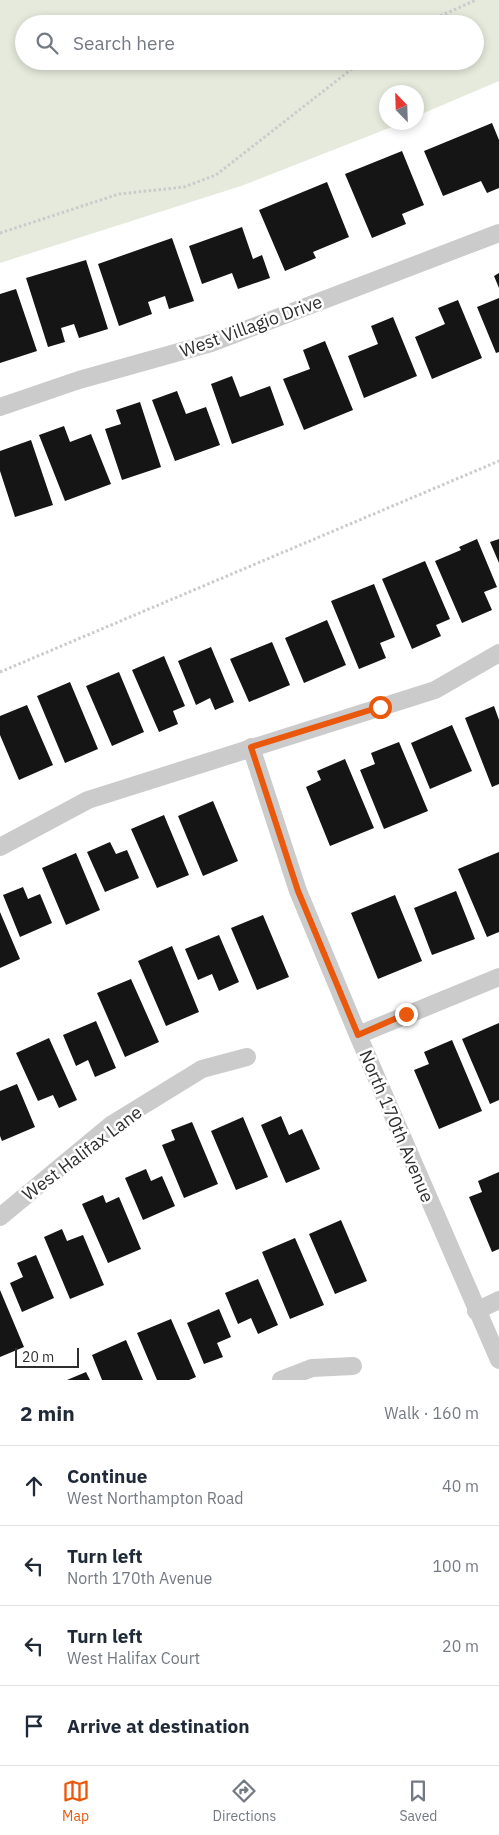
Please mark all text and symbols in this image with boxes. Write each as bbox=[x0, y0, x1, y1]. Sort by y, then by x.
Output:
search box bbox=[15, 15, 484, 70]
icon: search bbox=[33, 29, 61, 57]
text: Search here bbox=[73, 31, 175, 55]
north arrow bbox=[379, 85, 424, 130]
street label: West Villagio Drive bbox=[177, 290, 325, 362]
route start bbox=[369, 696, 392, 719]
route end bbox=[395, 1003, 418, 1026]
street label: North 170th Avenue bbox=[354, 1046, 440, 1206]
street label: West Halifax Lane bbox=[18, 1100, 147, 1206]
scale bar bbox=[15, 1345, 79, 1368]
text: 20 m bbox=[22, 1348, 54, 1366]
text: 2 min bbox=[20, 1399, 75, 1427]
text: Walk · 160 m bbox=[384, 1403, 479, 1423]
text: Continue bbox=[67, 1464, 147, 1488]
icon: ahead bbox=[20, 1472, 48, 1500]
text: 40 m bbox=[442, 1476, 479, 1496]
text: West Northampton Road bbox=[67, 1488, 244, 1508]
text: Turn left bbox=[67, 1544, 143, 1568]
icon: left bbox=[20, 1552, 48, 1580]
text: 100 m bbox=[432, 1556, 479, 1576]
text: North 170th Avenue bbox=[67, 1568, 212, 1588]
text: Turn left bbox=[67, 1624, 143, 1648]
icon: left bbox=[20, 1632, 48, 1660]
text: 20 m bbox=[442, 1636, 479, 1656]
text: West Halifax Court bbox=[67, 1648, 200, 1668]
icon: arrive bbox=[20, 1712, 48, 1740]
text: Arrive at destination bbox=[67, 1714, 250, 1738]
tab: Map bbox=[62, 1777, 90, 1825]
tab: Directions bbox=[213, 1777, 276, 1825]
tab: Saved bbox=[399, 1777, 437, 1825]

